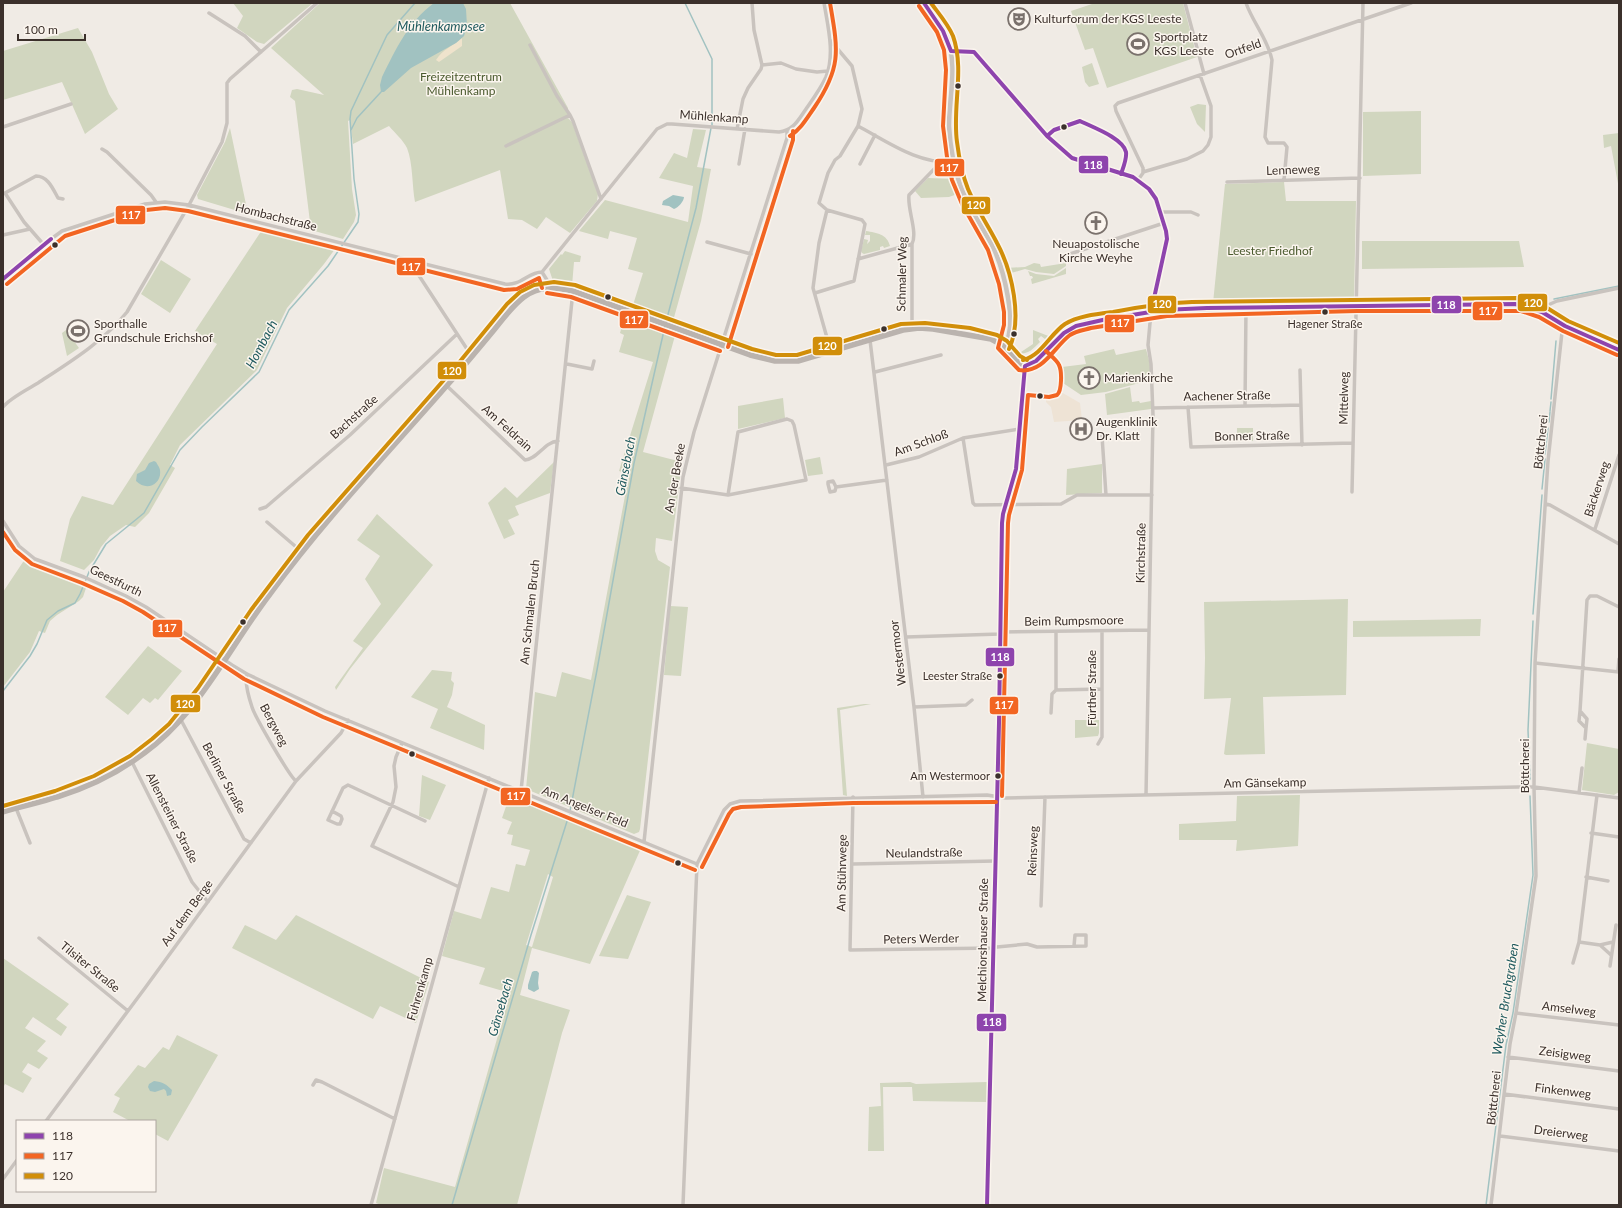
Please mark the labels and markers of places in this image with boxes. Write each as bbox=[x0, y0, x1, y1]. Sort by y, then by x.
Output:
theatre icon: Kulturforum der KGS Leeste bbox=[1006, 6, 1032, 32]
place label: Kulturforum der KGS Leeste bbox=[1034, 11, 1182, 26]
place label: Sportplatz KGS Leeste bbox=[1154, 29, 1214, 58]
sports icon: Sportplatz KGS Leeste bbox=[1125, 31, 1151, 57]
unlabelled marker bbox=[953, 81, 963, 91]
unlabelled marker bbox=[1059, 122, 1069, 132]
church icon: Neuapostolische Kirche Weyhe bbox=[1083, 210, 1109, 236]
place label: Neuapostolische Kirche Weyhe bbox=[1052, 236, 1140, 265]
unlabelled marker bbox=[50, 240, 60, 250]
unlabelled marker bbox=[603, 292, 613, 302]
marker: Hagener Straße bbox=[1320, 307, 1330, 317]
place label: Sporthalle Grundschule Erichshof bbox=[94, 316, 214, 345]
place label: Hagener Straße bbox=[1288, 317, 1363, 330]
sports icon: Sporthalle Grundschule Erichshof bbox=[65, 318, 91, 344]
unlabelled marker bbox=[879, 324, 889, 334]
unlabelled marker bbox=[1009, 329, 1019, 339]
church icon: Marienkirche bbox=[1076, 365, 1102, 391]
place label: Marienkirche bbox=[1104, 370, 1173, 385]
unlabelled marker bbox=[1035, 391, 1045, 401]
place label: Augenklinik Dr. Klatt bbox=[1096, 414, 1158, 443]
hospital icon: Augenklinik Dr. Klatt bbox=[1068, 416, 1094, 442]
unlabelled marker bbox=[238, 617, 248, 627]
place label: Leester Straße bbox=[923, 669, 992, 682]
marker: Leester Straße bbox=[995, 671, 1005, 681]
unlabelled marker bbox=[407, 749, 417, 759]
place label: Am Westermoor bbox=[910, 769, 990, 782]
marker: Am Westermoor bbox=[993, 771, 1003, 781]
unlabelled marker bbox=[673, 858, 683, 868]

